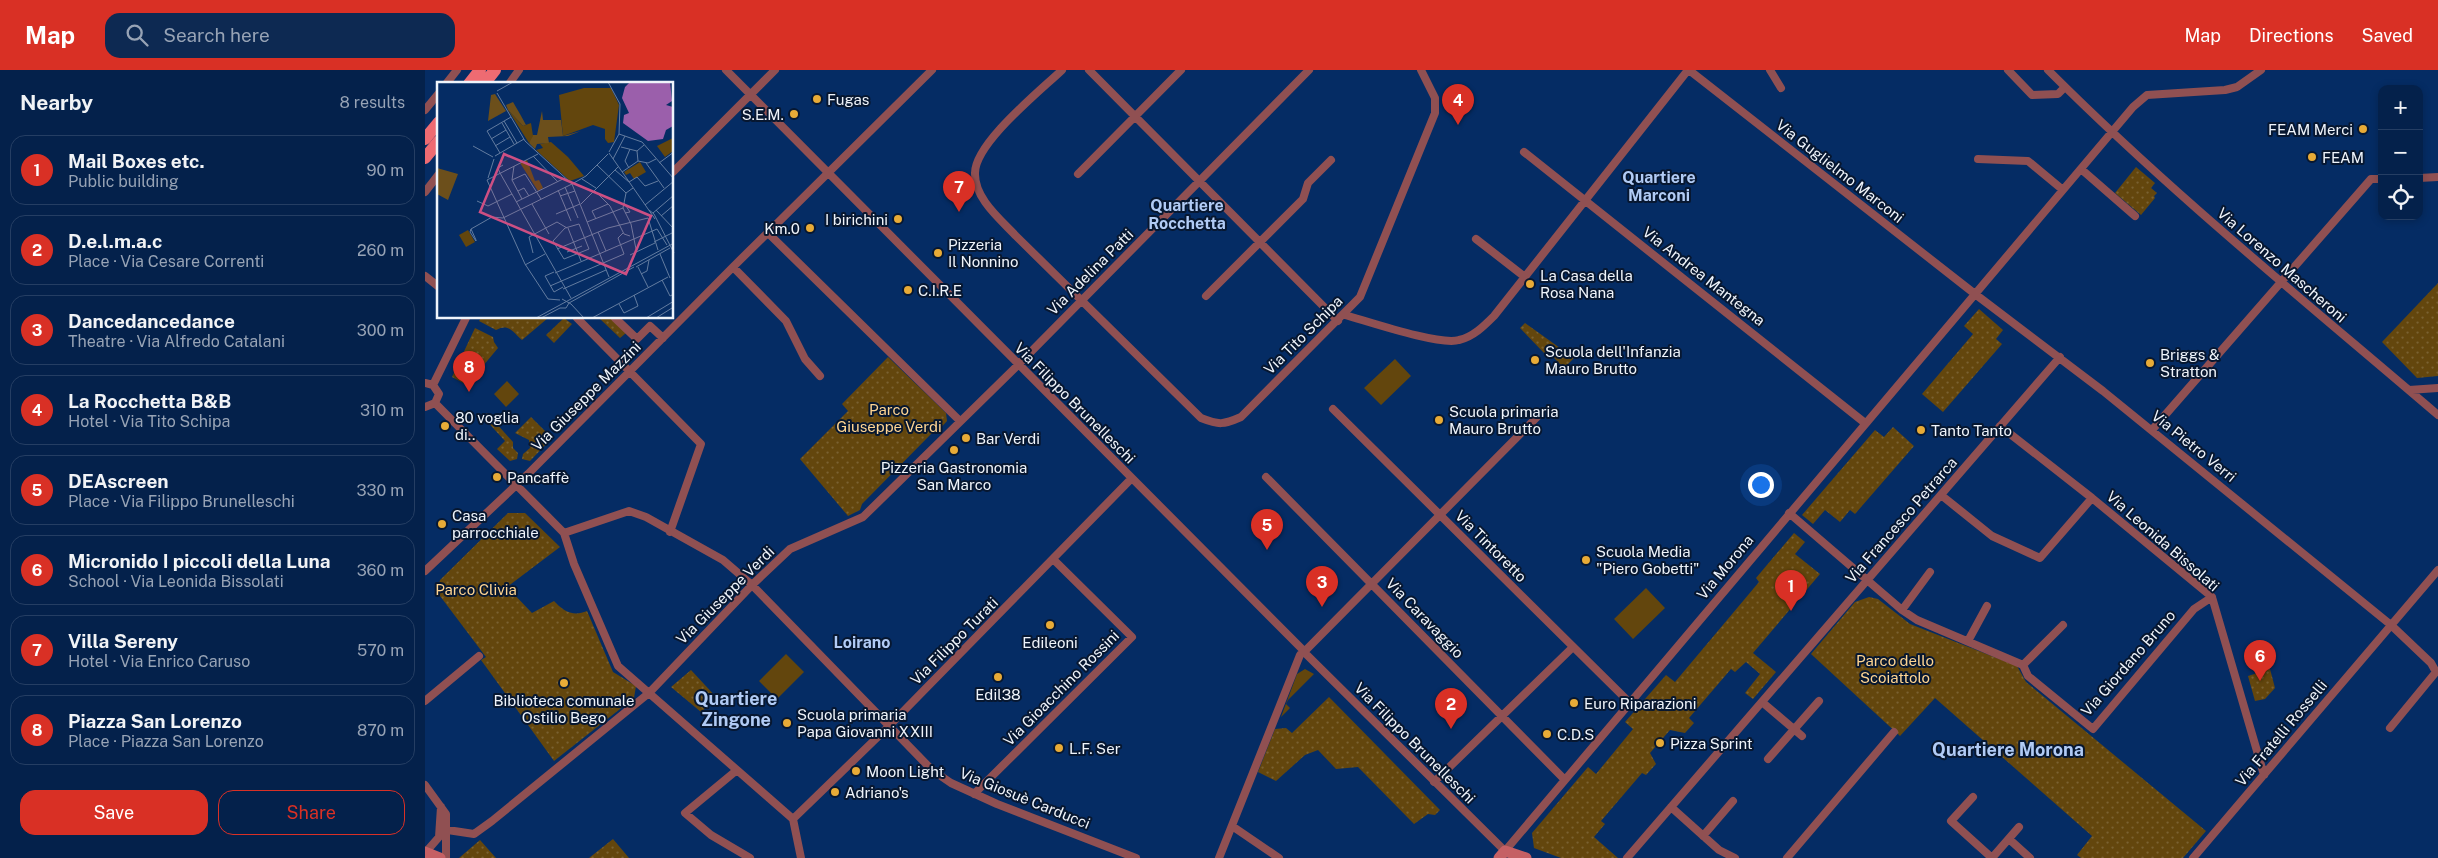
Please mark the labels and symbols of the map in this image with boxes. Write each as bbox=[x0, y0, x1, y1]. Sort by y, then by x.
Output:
inset map bbox=[437, 82, 674, 319]
pin: 4 bbox=[1442, 84, 1474, 125]
place label: Fugas bbox=[827, 91, 869, 108]
marker: Fugas bbox=[811, 93, 823, 105]
place label: S.E.M. bbox=[742, 106, 784, 123]
marker: S.E.M. bbox=[788, 108, 800, 120]
street label: Via Guglielmo Marconi bbox=[1773, 116, 1907, 226]
place label: FEAM Merci bbox=[2268, 121, 2353, 138]
marker: FEAM Merci bbox=[2357, 123, 2369, 135]
place label: FEAM bbox=[2322, 149, 2364, 166]
marker: FEAM bbox=[2306, 151, 2318, 163]
district label: Quartiere Marconi bbox=[1622, 168, 1696, 205]
pin: 7 bbox=[943, 171, 975, 212]
district label: Quartiere Rocchetta bbox=[1148, 196, 1226, 233]
street label: Via Lorenzo Mascheroni bbox=[2214, 204, 2350, 326]
place label: I birichini bbox=[825, 211, 888, 228]
marker: I birichini bbox=[892, 213, 904, 225]
place label: Km.0 bbox=[764, 220, 800, 237]
marker: Km.0 bbox=[804, 222, 816, 234]
street label: Via Andrea Mantegna bbox=[1640, 223, 1768, 329]
street label: Via Adelina Patti bbox=[1044, 226, 1136, 318]
place label: Pizzeria Il Nonnino bbox=[948, 236, 1018, 270]
marker: Pizzeria Il Nonnino bbox=[932, 247, 944, 259]
place label: La Casa della Rosa Nana bbox=[1540, 267, 1633, 301]
marker: La Casa della Rosa Nana bbox=[1524, 278, 1536, 290]
place label: C.I.R.E bbox=[918, 282, 962, 299]
marker: C.I.R.E bbox=[902, 284, 914, 296]
street label: Via Tito Schipa bbox=[1260, 292, 1346, 378]
street label: Via Giuseppe Mazzini bbox=[528, 338, 644, 454]
street label: Via Filippo Brunelleschi bbox=[1011, 339, 1139, 467]
place label: Scuola dell'Infanzia Mauro Brutto bbox=[1545, 343, 1681, 377]
place label: Briggs & Stratton bbox=[2160, 346, 2220, 380]
pin: 8 bbox=[453, 351, 485, 392]
marker: Scuola dell'Infanzia Mauro Brutto bbox=[1529, 354, 1541, 366]
marker: Briggs & Stratton bbox=[2144, 357, 2156, 369]
park label: Parco Giuseppe Verdi bbox=[836, 401, 942, 435]
place label: Scuola primaria Mauro Brutto bbox=[1449, 403, 1559, 437]
street label: Via Pietro Verri bbox=[2148, 407, 2240, 485]
place label: 80 voglia di.. bbox=[455, 409, 519, 443]
marker: Scuola primaria Mauro Brutto bbox=[1433, 414, 1445, 426]
marker: 80 voglia di.. bbox=[439, 420, 451, 432]
place label: Tanto Tanto bbox=[1931, 422, 2012, 439]
marker: Tanto Tanto bbox=[1915, 424, 1927, 436]
place label: Bar Verdi bbox=[976, 430, 1040, 447]
marker: Bar Verdi bbox=[960, 432, 972, 444]
marker: Pizzeria Gastronomia San Marco bbox=[948, 444, 960, 456]
street label: Via Francesco Petrarca bbox=[1842, 454, 1960, 586]
place label: Pizzeria Gastronomia San Marco bbox=[881, 459, 1027, 493]
place label: Pancaffè bbox=[507, 469, 569, 486]
marker: Pancaffè bbox=[491, 471, 503, 483]
your location bbox=[1748, 472, 1774, 498]
street label: Via Leonida Bissolati bbox=[2103, 487, 2223, 595]
place label: Casa parrocchiale bbox=[452, 507, 539, 541]
street label: Via Tintoretto bbox=[1452, 507, 1530, 585]
pin: 5 bbox=[1251, 509, 1283, 550]
marker: Casa parrocchiale bbox=[436, 518, 448, 530]
street label: Via Morona bbox=[1693, 531, 1757, 603]
street label: Via Giuseppe Verdi bbox=[673, 543, 777, 647]
place label: Scuola Media "Piero Gobetti" bbox=[1596, 543, 1699, 577]
marker: Scuola Media "Piero Gobetti" bbox=[1580, 554, 1592, 566]
pin: 3 bbox=[1306, 566, 1338, 607]
pin: 1 bbox=[1775, 570, 1807, 611]
street label: Via Caravaggio bbox=[1383, 575, 1467, 661]
park label: Parco Clivia bbox=[435, 581, 517, 598]
street label: Via Filippo Turati bbox=[907, 594, 1001, 688]
street label: Via Giordano Bruno bbox=[2077, 607, 2179, 719]
marker: Edileoni bbox=[1044, 619, 1056, 631]
street label: Via Gioacchino Rossini bbox=[1000, 627, 1122, 749]
district label: Loirano bbox=[834, 633, 890, 652]
place label: Edileoni bbox=[1022, 634, 1078, 651]
pin: 6 bbox=[2244, 640, 2276, 681]
park label: Parco dello Scoiattolo bbox=[1856, 652, 1934, 686]
marker: Edil38 bbox=[992, 671, 1004, 683]
marker: Biblioteca comunale Ostilio Bego bbox=[558, 677, 570, 689]
street label: Via Fratelli Rosselli bbox=[2232, 677, 2330, 789]
street label: Via Filippo Brunelleschi bbox=[1351, 679, 1479, 807]
place label: Edil38 bbox=[975, 686, 1021, 703]
district label: Quartiere Zingone bbox=[695, 688, 777, 730]
pin: 2 bbox=[1435, 688, 1467, 729]
place label: Biblioteca comunale Ostilio Bego bbox=[493, 692, 635, 726]
place label: Euro Riparazioni bbox=[1584, 695, 1696, 712]
marker: Euro Riparazioni bbox=[1568, 697, 1580, 709]
place label: Scuola primaria Papa Giovanni XXIII bbox=[797, 706, 933, 740]
marker: Scuola primaria Papa Giovanni XXIII bbox=[781, 717, 793, 729]
place label: C.D.S bbox=[1557, 726, 1594, 743]
marker: C.D.S bbox=[1541, 728, 1553, 740]
place label: Pizza Sprint bbox=[1670, 735, 1753, 752]
marker: Pizza Sprint bbox=[1654, 737, 1666, 749]
district label: Quartiere Morona bbox=[1932, 739, 2084, 760]
place label: L.F. Ser bbox=[1069, 740, 1121, 757]
marker: L.F. Ser bbox=[1053, 742, 1065, 754]
place label: Moon Light bbox=[866, 763, 944, 780]
street label: Via Giosuè Carducci bbox=[957, 764, 1093, 832]
marker: Moon Light bbox=[850, 765, 862, 777]
place label: Adriano's bbox=[845, 784, 909, 801]
marker: Adriano's bbox=[829, 786, 841, 798]

